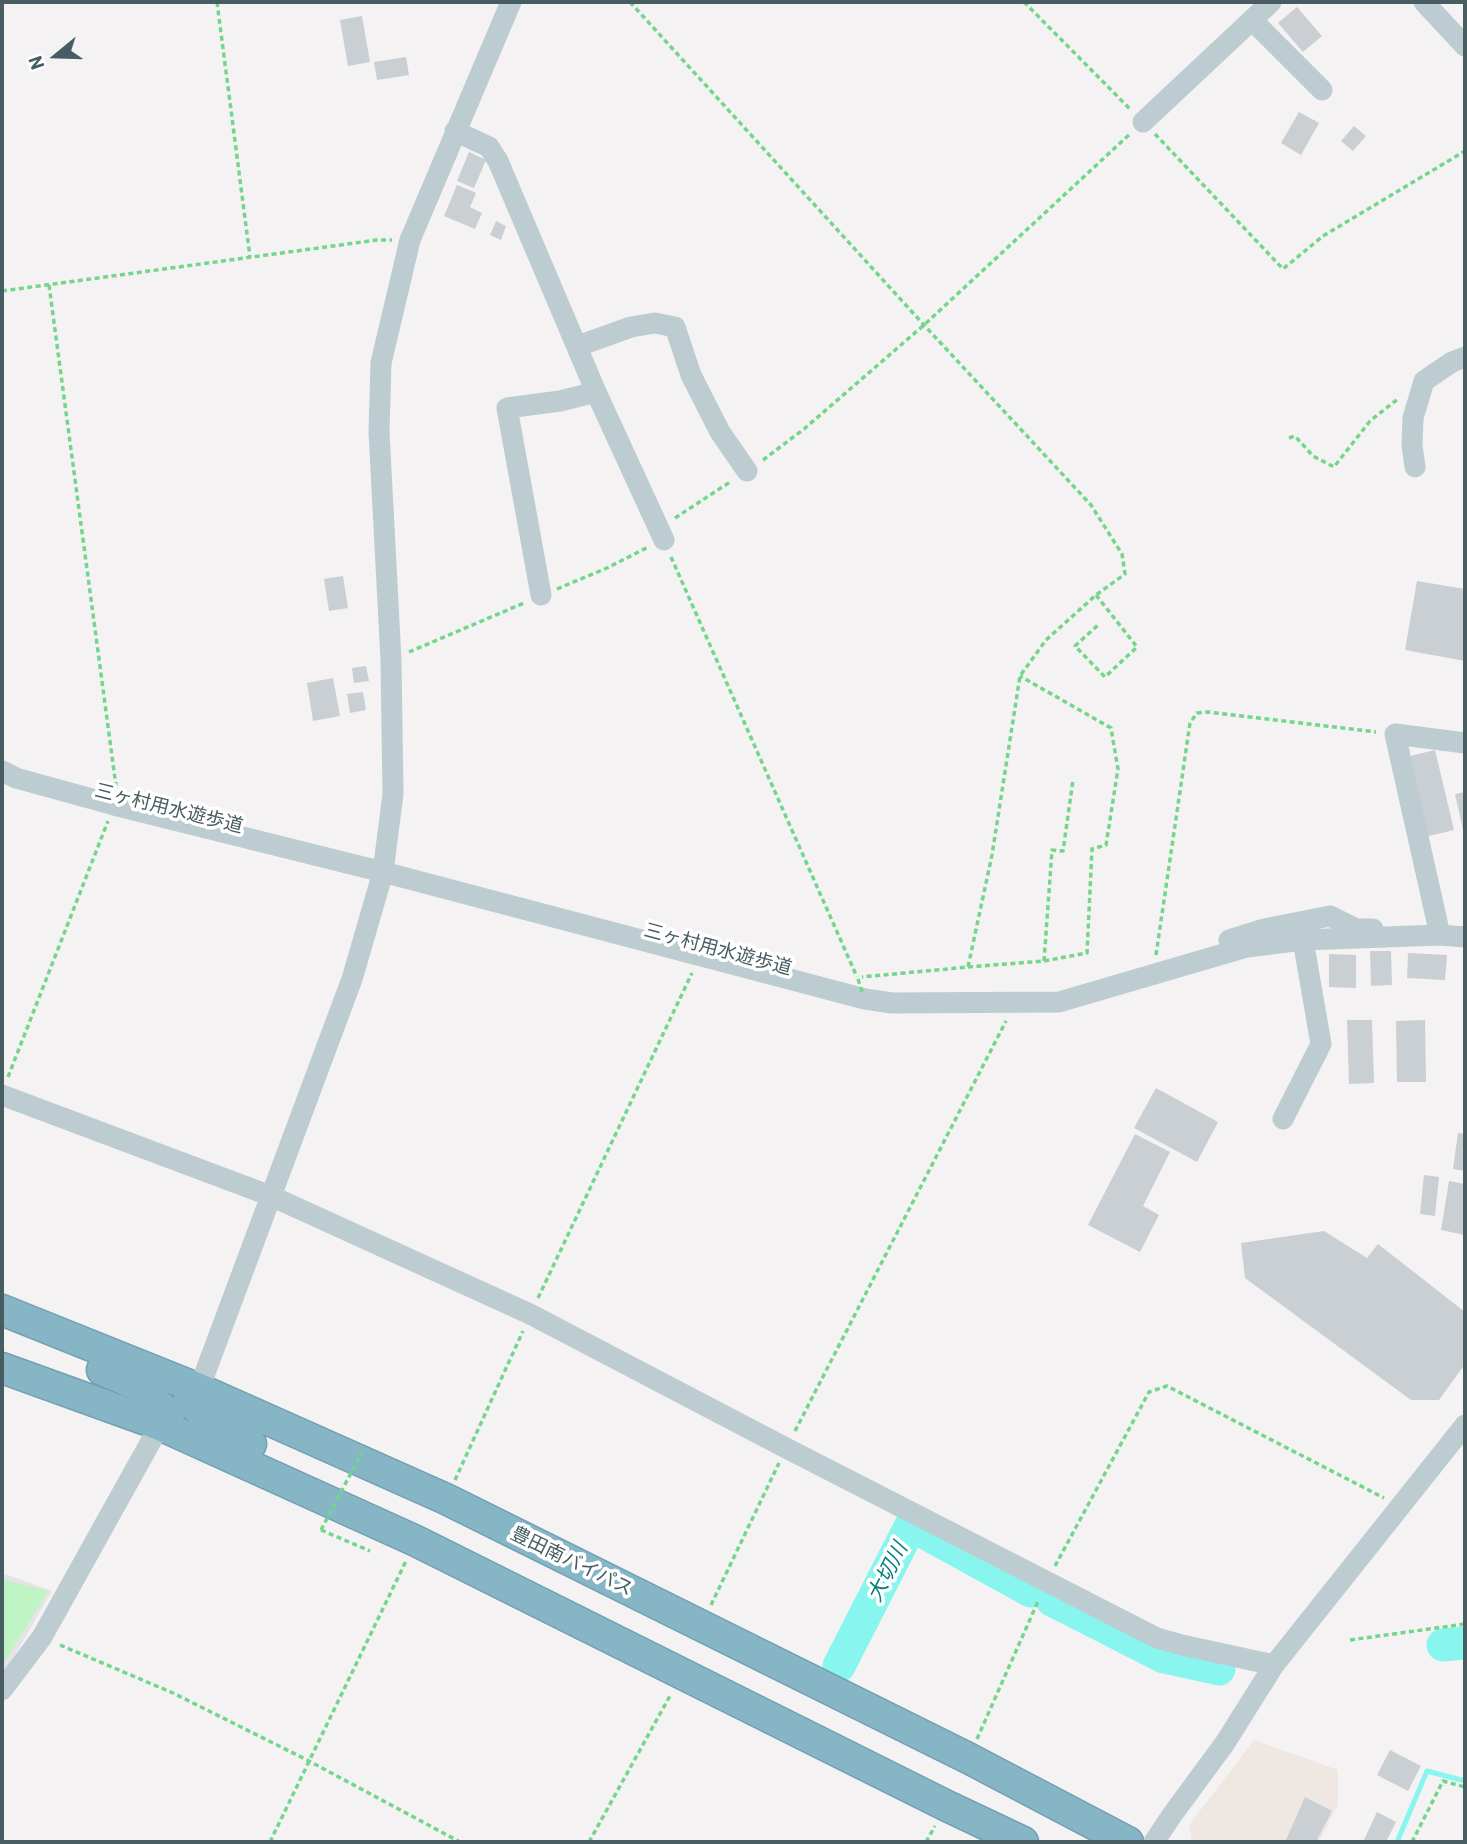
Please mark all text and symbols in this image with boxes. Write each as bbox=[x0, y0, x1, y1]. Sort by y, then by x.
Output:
north arrow bbox=[21, 21, 91, 91]
text: N bbox=[23, 53, 49, 73]
street label: 三ヶ村用水遊歩道 bbox=[92, 779, 246, 837]
street label: 三ヶ村用水遊歩道 bbox=[642, 918, 794, 980]
street label: 豊田南バイパス bbox=[507, 1522, 637, 1600]
water label: 大切川 bbox=[861, 1538, 913, 1606]

